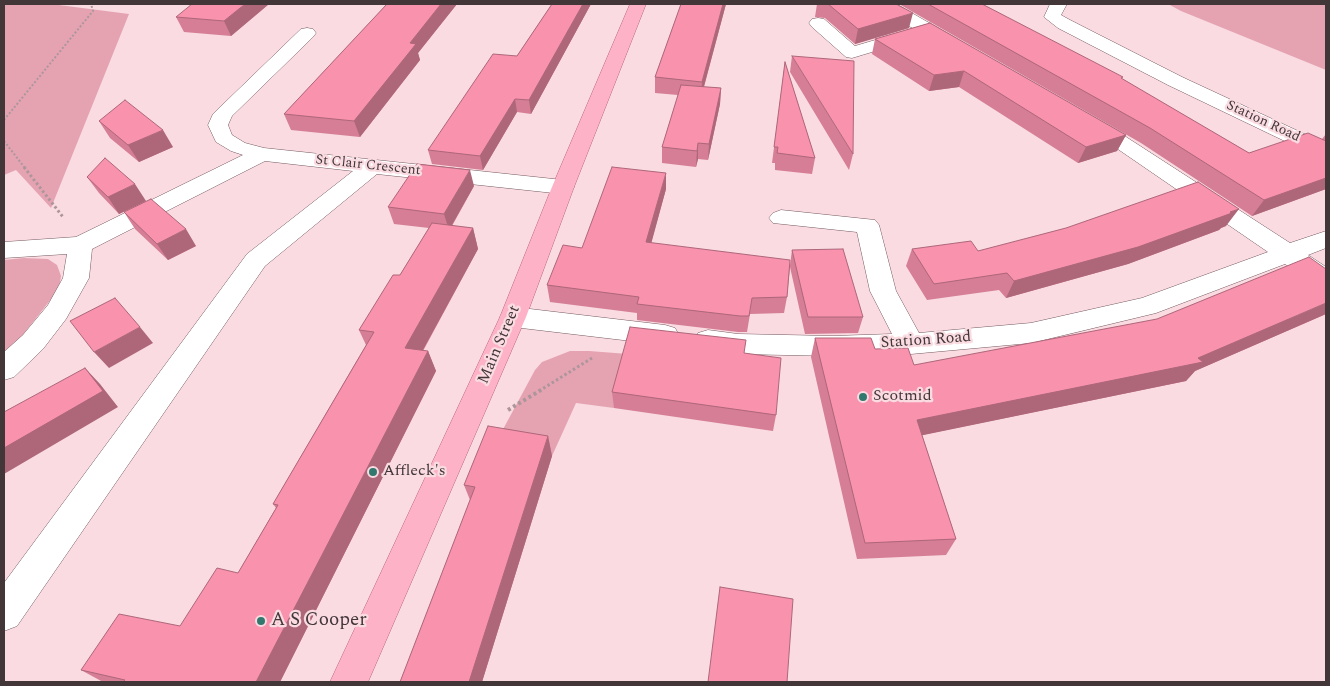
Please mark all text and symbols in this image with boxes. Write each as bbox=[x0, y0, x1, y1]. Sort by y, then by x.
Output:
street label: Station Road bbox=[1223, 98, 1303, 146]
street label: St Clair Crescent bbox=[315, 152, 421, 180]
street label: Main Street bbox=[475, 303, 525, 387]
street label: Station Road bbox=[880, 328, 972, 354]
place label: Scotmid bbox=[873, 387, 932, 407]
marker: Scotmid bbox=[857, 391, 869, 403]
place label: Affleck's bbox=[383, 462, 446, 482]
marker: Affleck's bbox=[367, 466, 379, 478]
place label: A S Cooper bbox=[271, 610, 367, 632]
marker: A S Cooper bbox=[255, 615, 267, 627]

